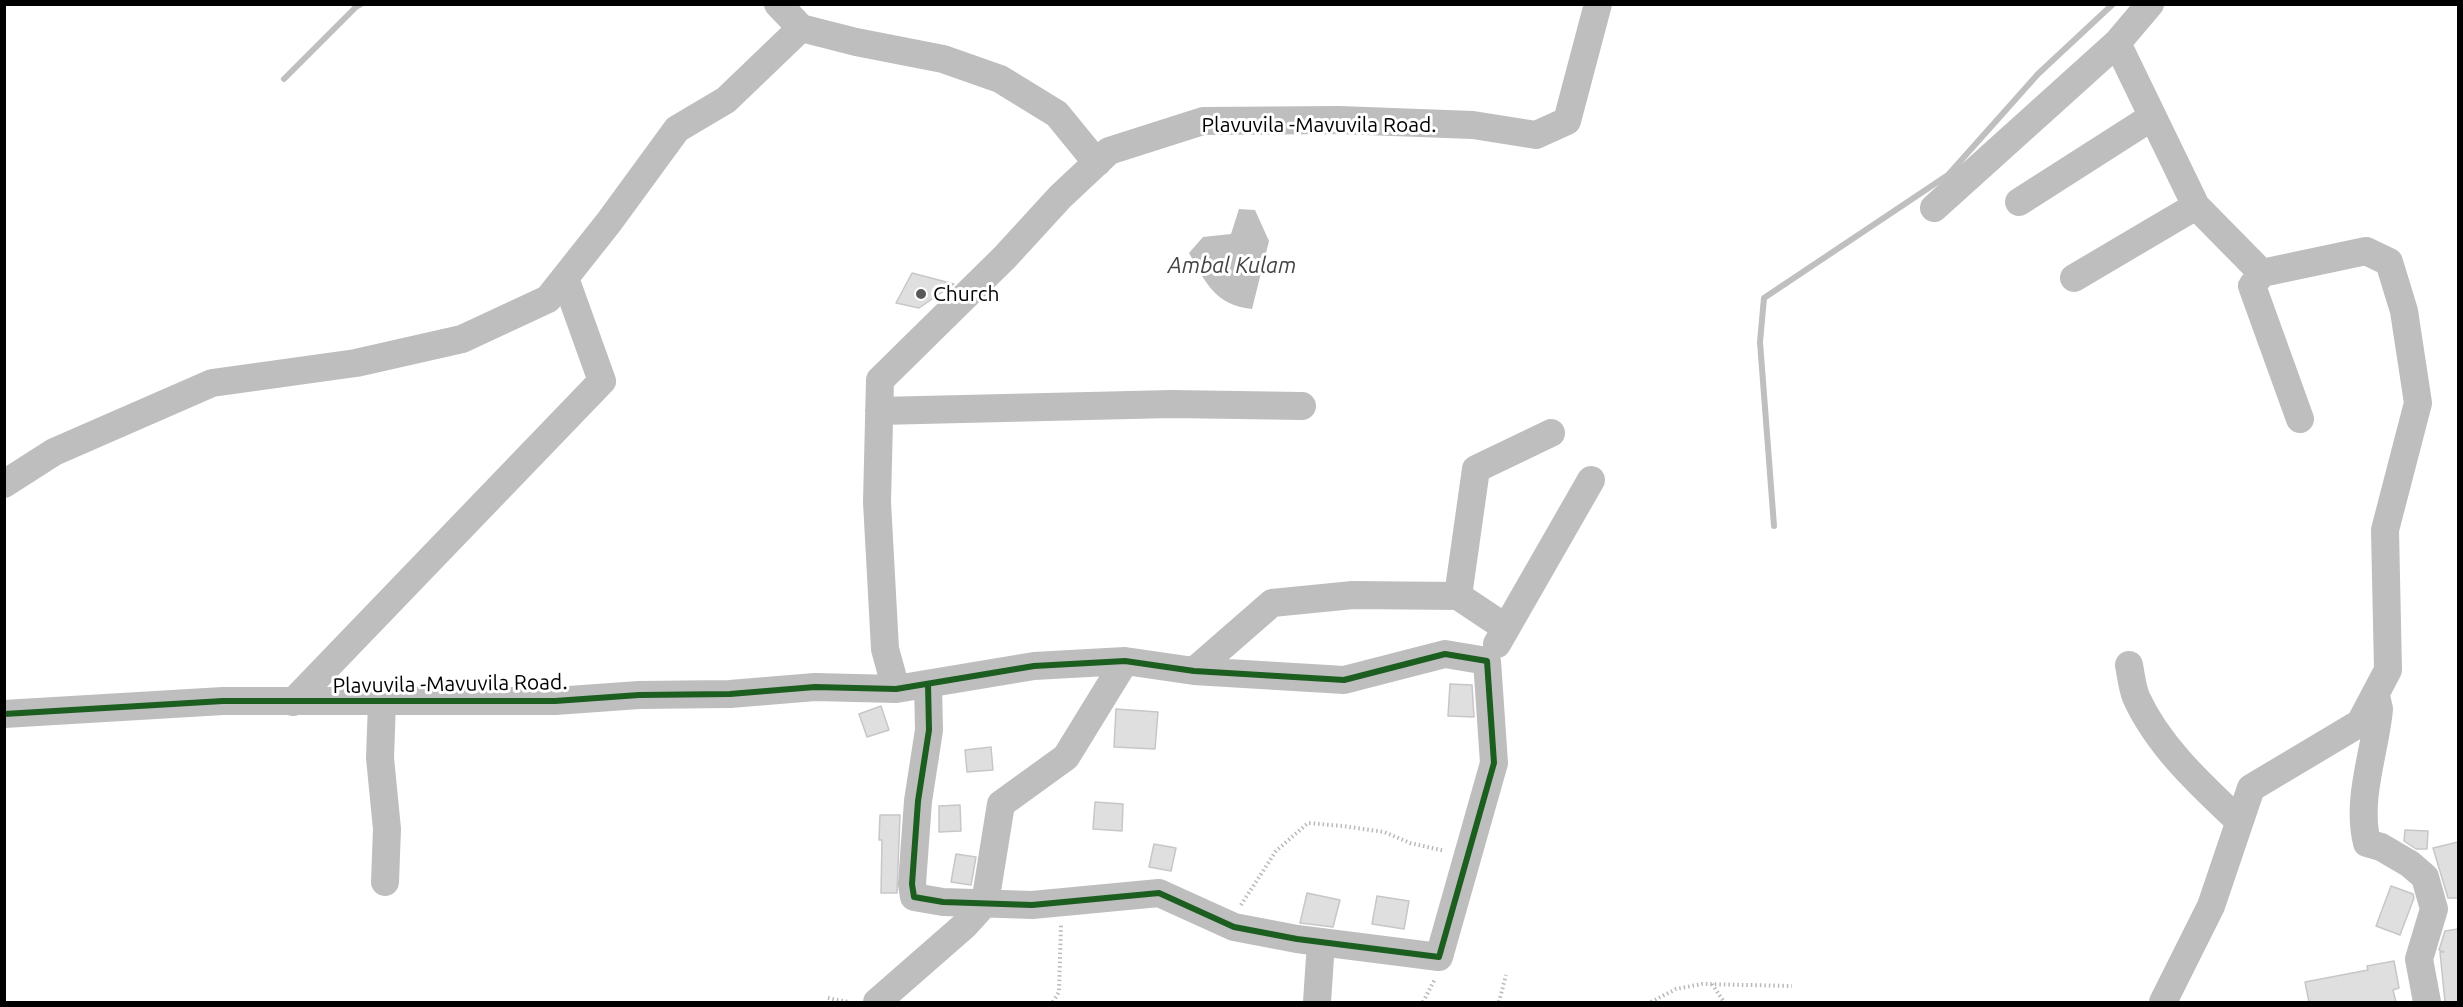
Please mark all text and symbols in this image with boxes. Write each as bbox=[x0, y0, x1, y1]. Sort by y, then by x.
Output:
street label: Plavuvila -Mavuvila Road. bbox=[1202, 112, 1436, 138]
water label: Ambal Kulam bbox=[1168, 253, 1296, 279]
place label: Church bbox=[933, 281, 1000, 307]
marker: Church bbox=[914, 287, 928, 301]
street label: Plavuvila -Mavuvila Road. bbox=[332, 669, 568, 699]

